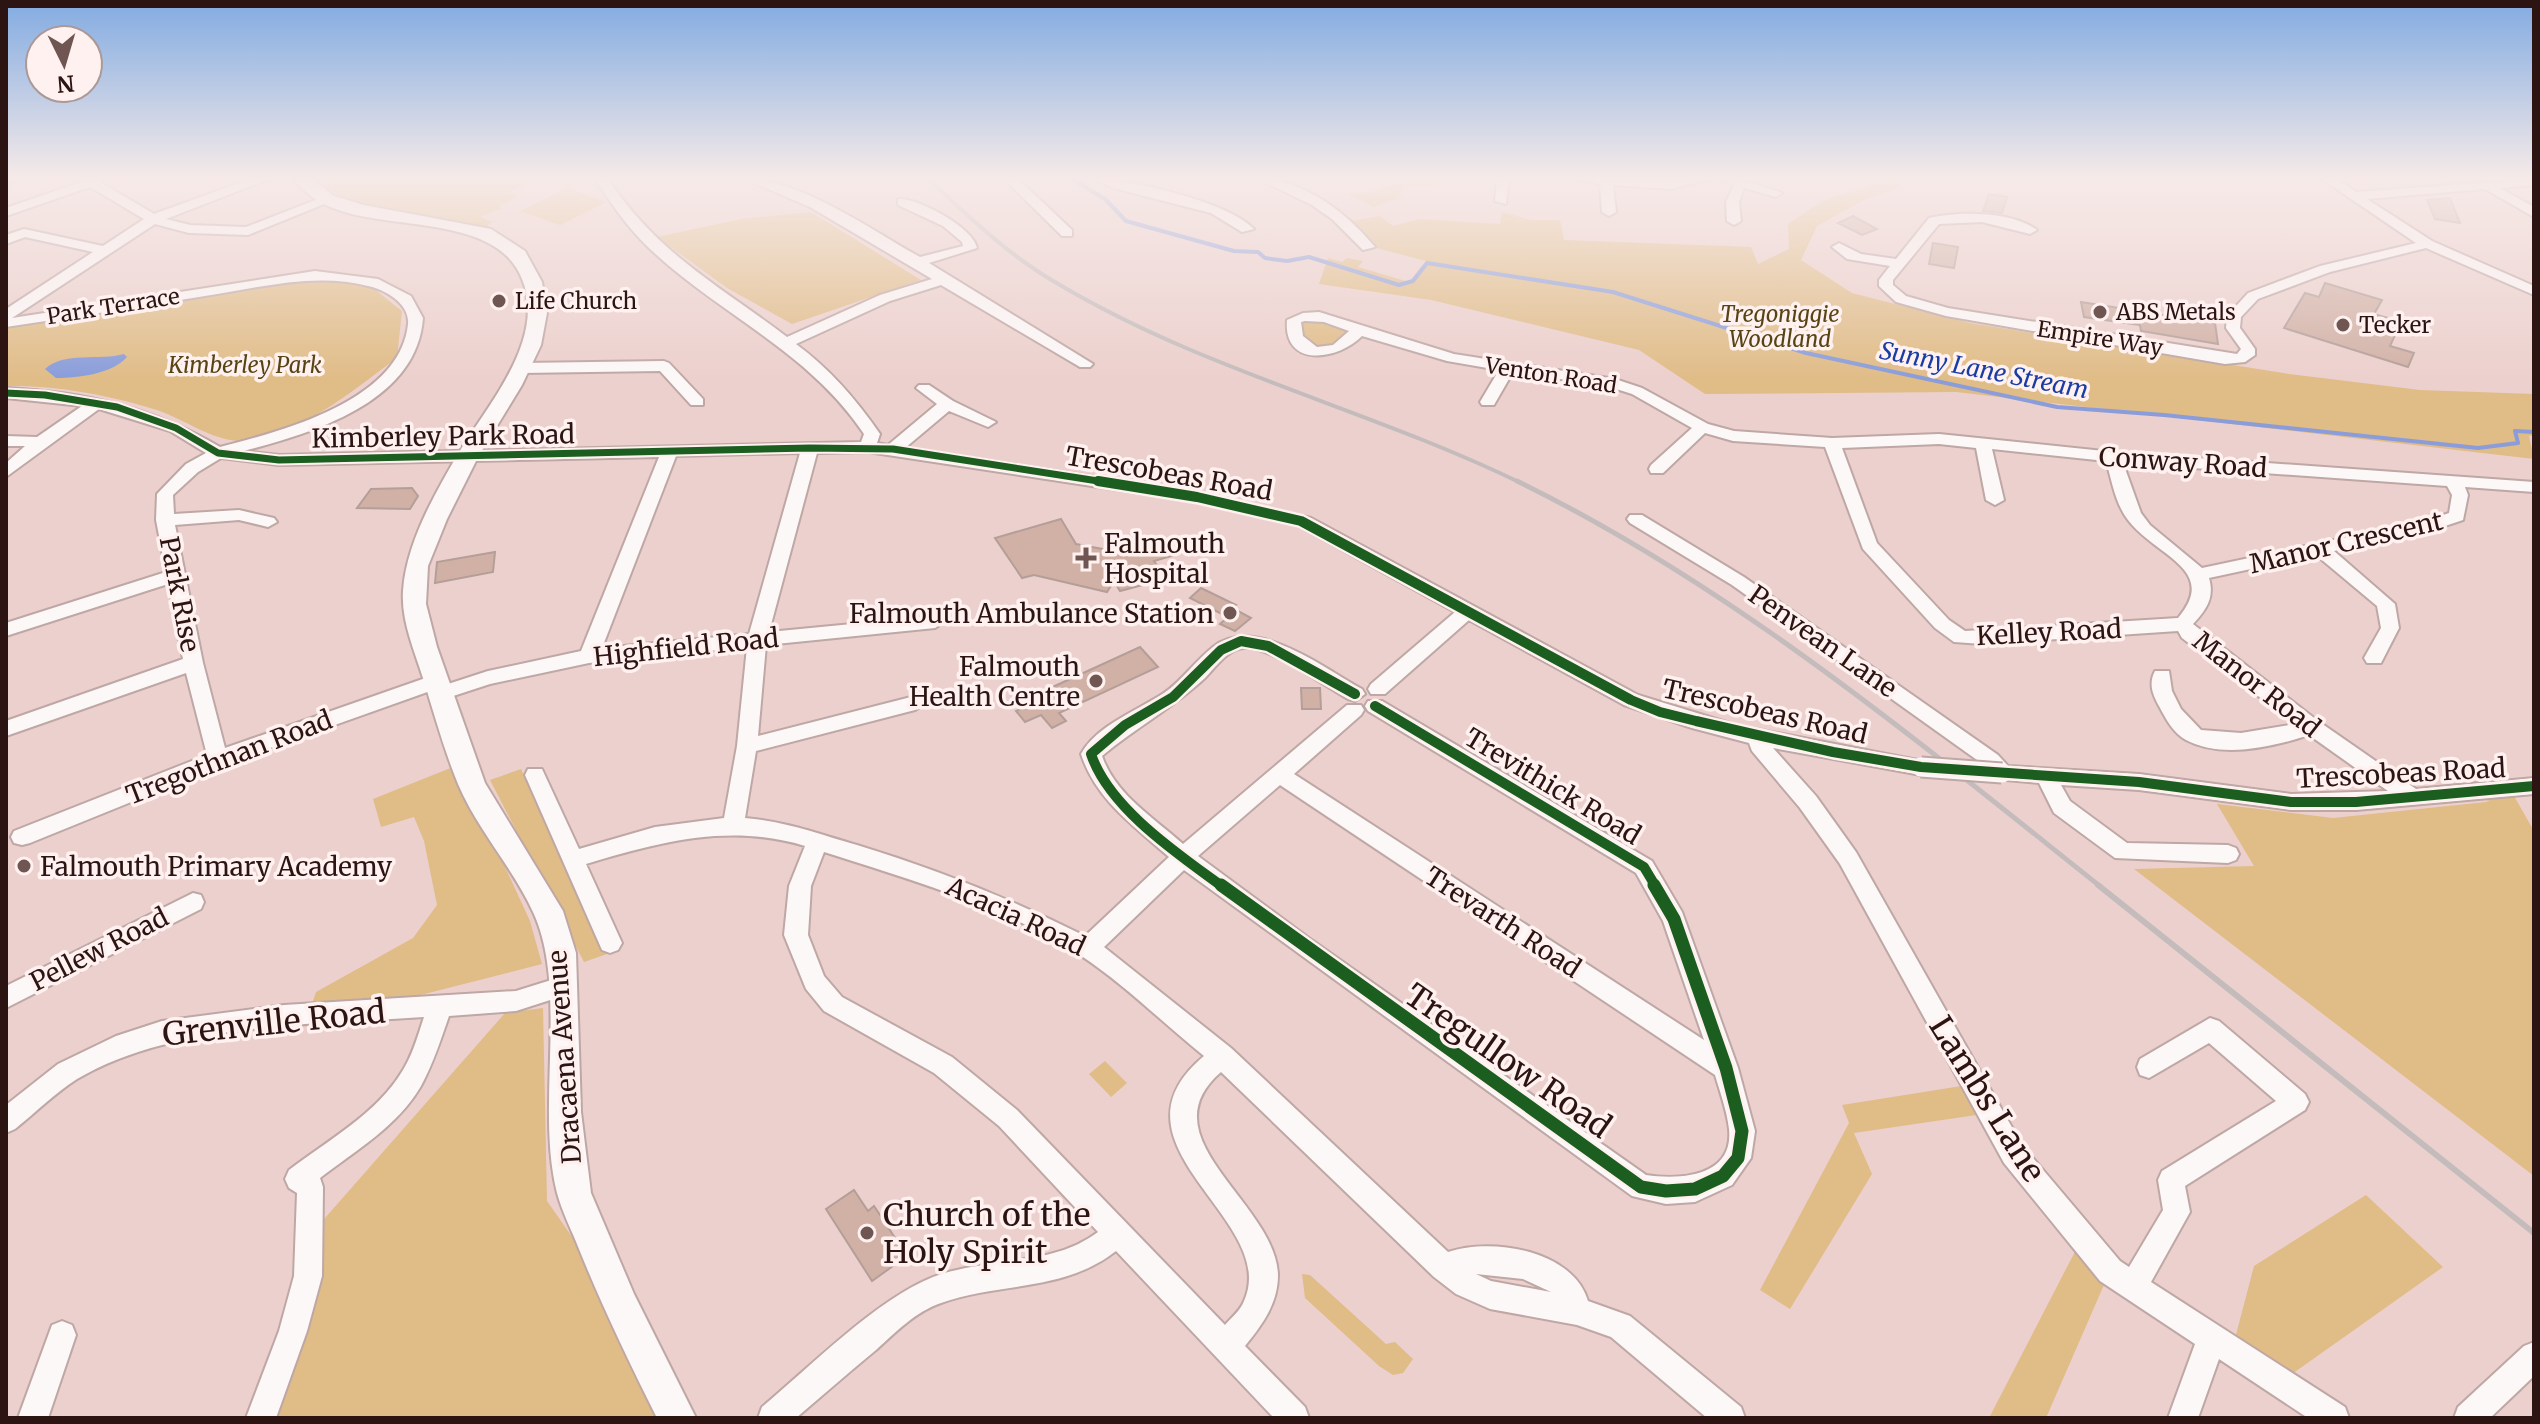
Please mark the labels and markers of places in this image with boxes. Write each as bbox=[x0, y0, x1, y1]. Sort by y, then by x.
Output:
place label: Life Church bbox=[515, 287, 637, 315]
marker: Life Church bbox=[490, 292, 508, 310]
place label: ABS Metals bbox=[2115, 298, 2236, 326]
marker: ABS Metals bbox=[2091, 303, 2109, 321]
place label: Tecker bbox=[2359, 311, 2431, 339]
marker: Tecker bbox=[2334, 316, 2352, 334]
place label: Falmouth Hospital bbox=[1104, 527, 1225, 590]
marker: Falmouth Hospital bbox=[1075, 547, 1097, 569]
place label: Falmouth Ambulance Station bbox=[849, 597, 1214, 630]
marker: Falmouth Ambulance Station bbox=[1221, 604, 1239, 622]
place label: Falmouth Health Centre bbox=[909, 650, 1080, 713]
marker: Falmouth Health Centre bbox=[1087, 672, 1105, 690]
place label: Falmouth Primary Academy bbox=[40, 850, 393, 883]
marker: Falmouth Primary Academy bbox=[15, 857, 33, 875]
place label: Church of the Holy Spirit bbox=[883, 1195, 1090, 1272]
marker: Church of the Holy Spirit bbox=[858, 1224, 876, 1242]

